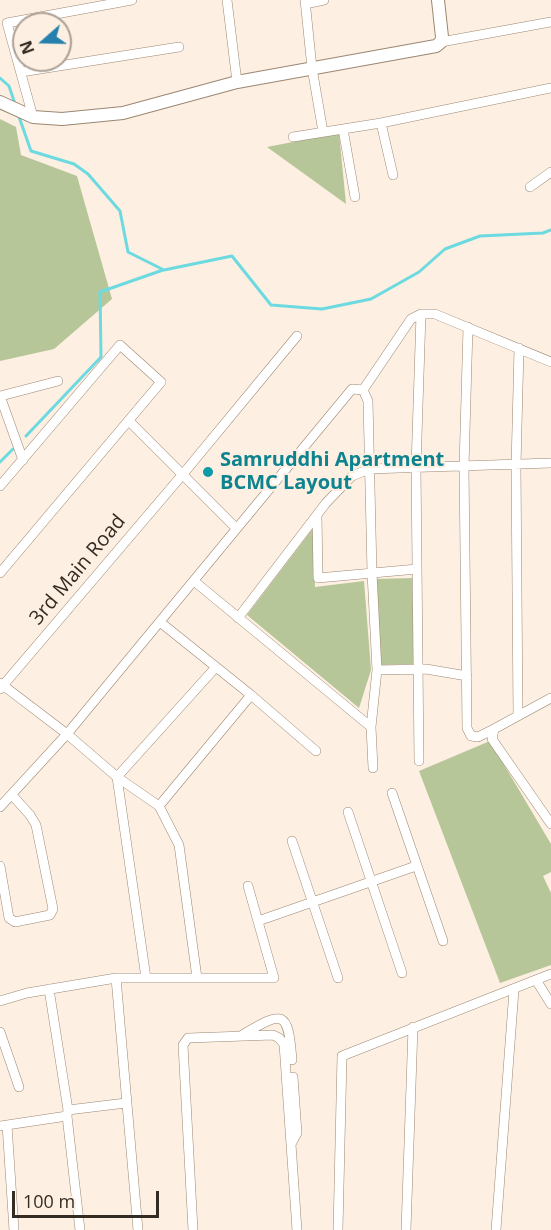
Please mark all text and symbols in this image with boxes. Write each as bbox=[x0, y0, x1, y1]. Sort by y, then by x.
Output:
north arrow bbox=[12, 12, 72, 72]
text: N bbox=[14, 38, 40, 57]
place label: Samruddhi Apartment BCMC Layout bbox=[220, 448, 444, 495]
marker: Samruddhi Apartment BCMC Layout bbox=[201, 465, 215, 479]
street label: 3rd Main Road bbox=[25, 510, 131, 630]
scale bar bbox=[15, 1179, 162, 1217]
text: 100 m bbox=[23, 1189, 75, 1213]

